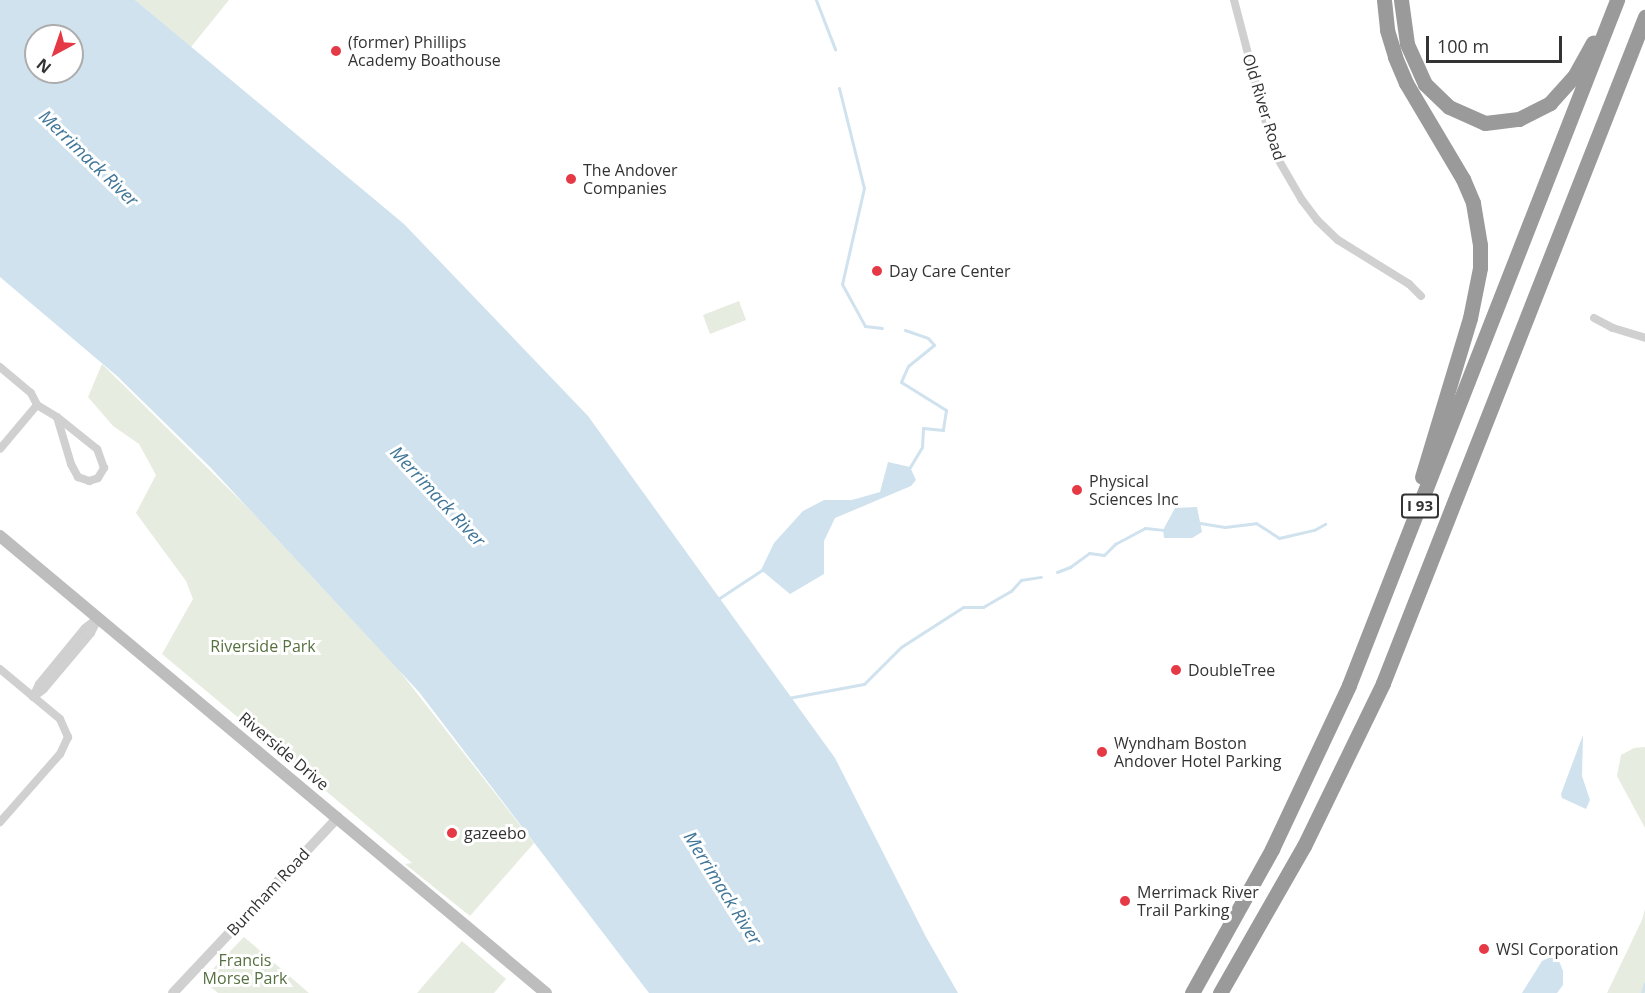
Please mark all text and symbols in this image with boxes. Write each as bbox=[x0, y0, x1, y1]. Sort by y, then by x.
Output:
north arrow bbox=[24, 24, 84, 84]
scale bar bbox=[1429, 24, 1566, 62]
place label: (former) Phillips Academy Boathouse bbox=[348, 32, 501, 70]
text: 100 m bbox=[1437, 34, 1489, 58]
marker: (former) Phillips Academy Boathouse bbox=[329, 44, 343, 58]
street label: Old River Road bbox=[1239, 52, 1289, 162]
text: N bbox=[32, 54, 56, 79]
water label: Merrimack River bbox=[35, 105, 143, 211]
place label: The Andover Companies bbox=[583, 160, 678, 198]
marker: The Andover Companies bbox=[564, 172, 578, 186]
place label: Day Care Center bbox=[889, 261, 1010, 281]
marker: Day Care Center bbox=[870, 264, 884, 278]
water label: Merrimack River bbox=[386, 441, 490, 551]
place label: Physical Sciences Inc bbox=[1089, 471, 1179, 509]
marker: Physical Sciences Inc bbox=[1070, 483, 1084, 497]
road number: I 93 bbox=[1400, 494, 1440, 518]
park label: Riverside Park bbox=[210, 636, 316, 656]
place label: DoubleTree bbox=[1188, 660, 1275, 680]
marker: DoubleTree bbox=[1169, 663, 1183, 677]
street label: Riverside Drive bbox=[235, 708, 333, 794]
place label: Wyndham Boston Andover Hotel Parking bbox=[1114, 733, 1281, 771]
marker: Wyndham Boston Andover Hotel Parking bbox=[1095, 745, 1109, 759]
place label: gazeebo bbox=[464, 823, 526, 843]
marker: gazeebo bbox=[445, 826, 459, 840]
water label: Merrimack River bbox=[680, 827, 766, 949]
street label: Burnham Road bbox=[223, 844, 313, 940]
place label: Merrimack River Trail Parking bbox=[1137, 882, 1259, 920]
marker: Merrimack River Trail Parking bbox=[1118, 894, 1132, 908]
place label: WSI Corporation bbox=[1496, 939, 1618, 959]
marker: WSI Corporation bbox=[1477, 942, 1491, 956]
park label: Francis Morse Park bbox=[203, 950, 287, 988]

